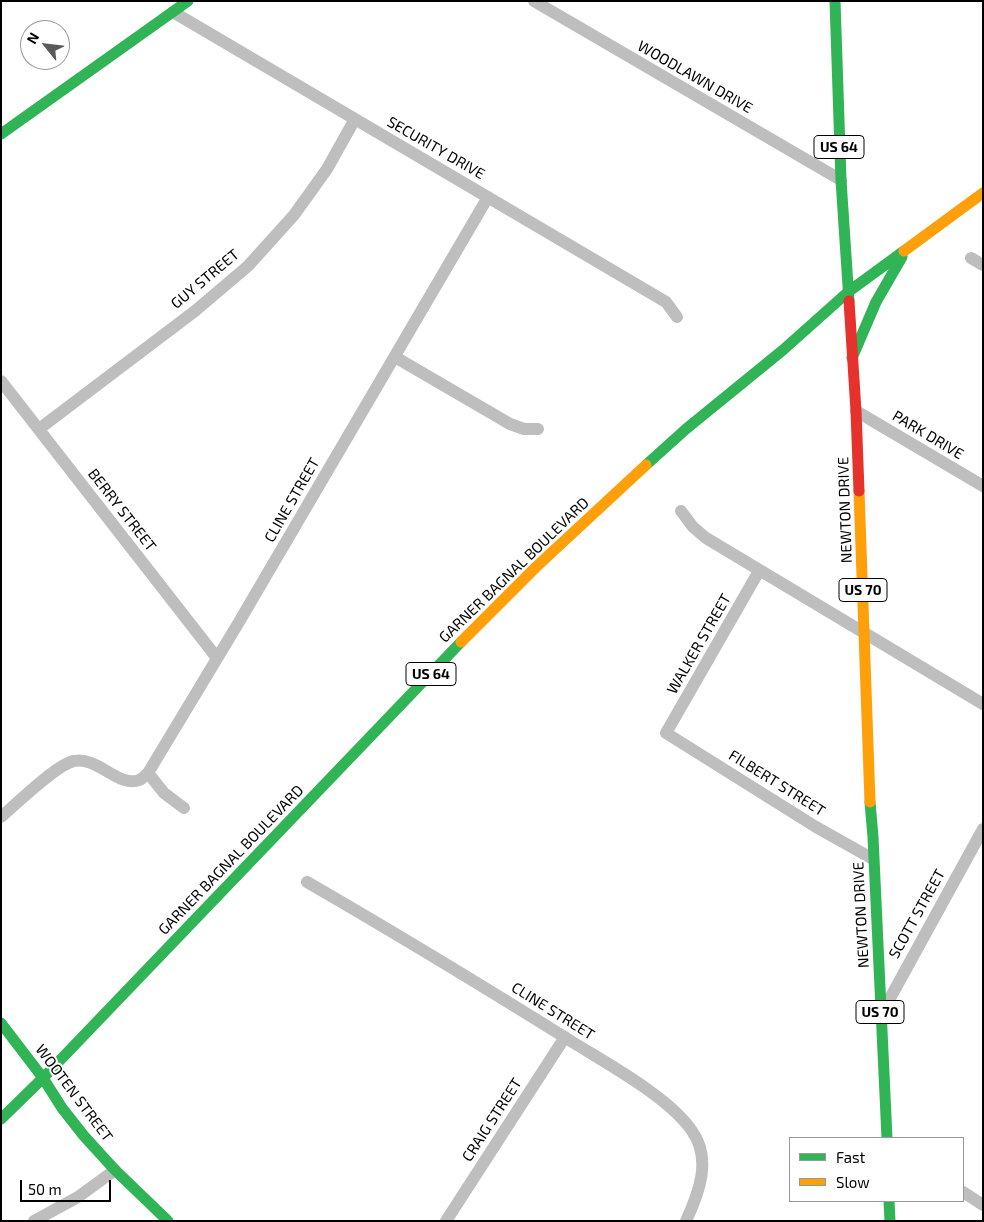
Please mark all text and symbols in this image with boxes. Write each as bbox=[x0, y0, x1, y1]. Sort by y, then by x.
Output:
north arrow bbox=[20, 20, 70, 70]
text: N bbox=[22, 29, 42, 47]
street label: WOODLAWN DRIVE bbox=[634, 37, 756, 117]
street label: SECURITY DRIVE bbox=[384, 113, 488, 183]
road number: US 64 bbox=[814, 136, 864, 158]
street label: GUY STREET bbox=[167, 245, 243, 313]
street label: PARK DRIVE bbox=[889, 407, 967, 463]
street label: CLINE STREET bbox=[261, 455, 323, 545]
street label: NEWTON DRIVE bbox=[834, 457, 856, 563]
street label: BERRY STREET bbox=[84, 465, 160, 555]
street label: GARNER BAGNAL BOULEVARD bbox=[435, 494, 593, 646]
road number: US 70 bbox=[839, 578, 887, 602]
street label: WALKER STREET bbox=[663, 591, 735, 697]
road number: US 64 bbox=[406, 662, 456, 686]
street label: FILBERT STREET bbox=[725, 746, 829, 820]
street label: GARNER BAGNAL BOULEVARD bbox=[155, 781, 307, 939]
street label: NEWTON DRIVE bbox=[849, 861, 873, 969]
street label: SCOTT STREET bbox=[885, 866, 949, 962]
street label: CLINE STREET bbox=[508, 978, 598, 1044]
road number: US 70 bbox=[856, 1000, 904, 1024]
street label: WOOTEN STREET bbox=[32, 1041, 116, 1145]
street label: CRAIG STREET bbox=[458, 1075, 526, 1165]
legend bbox=[789, 1137, 964, 1202]
text: Fast bbox=[836, 1148, 865, 1166]
scale bar bbox=[22, 1170, 114, 1202]
text: Slow bbox=[836, 1173, 870, 1191]
text: 50 m bbox=[28, 1180, 62, 1198]

